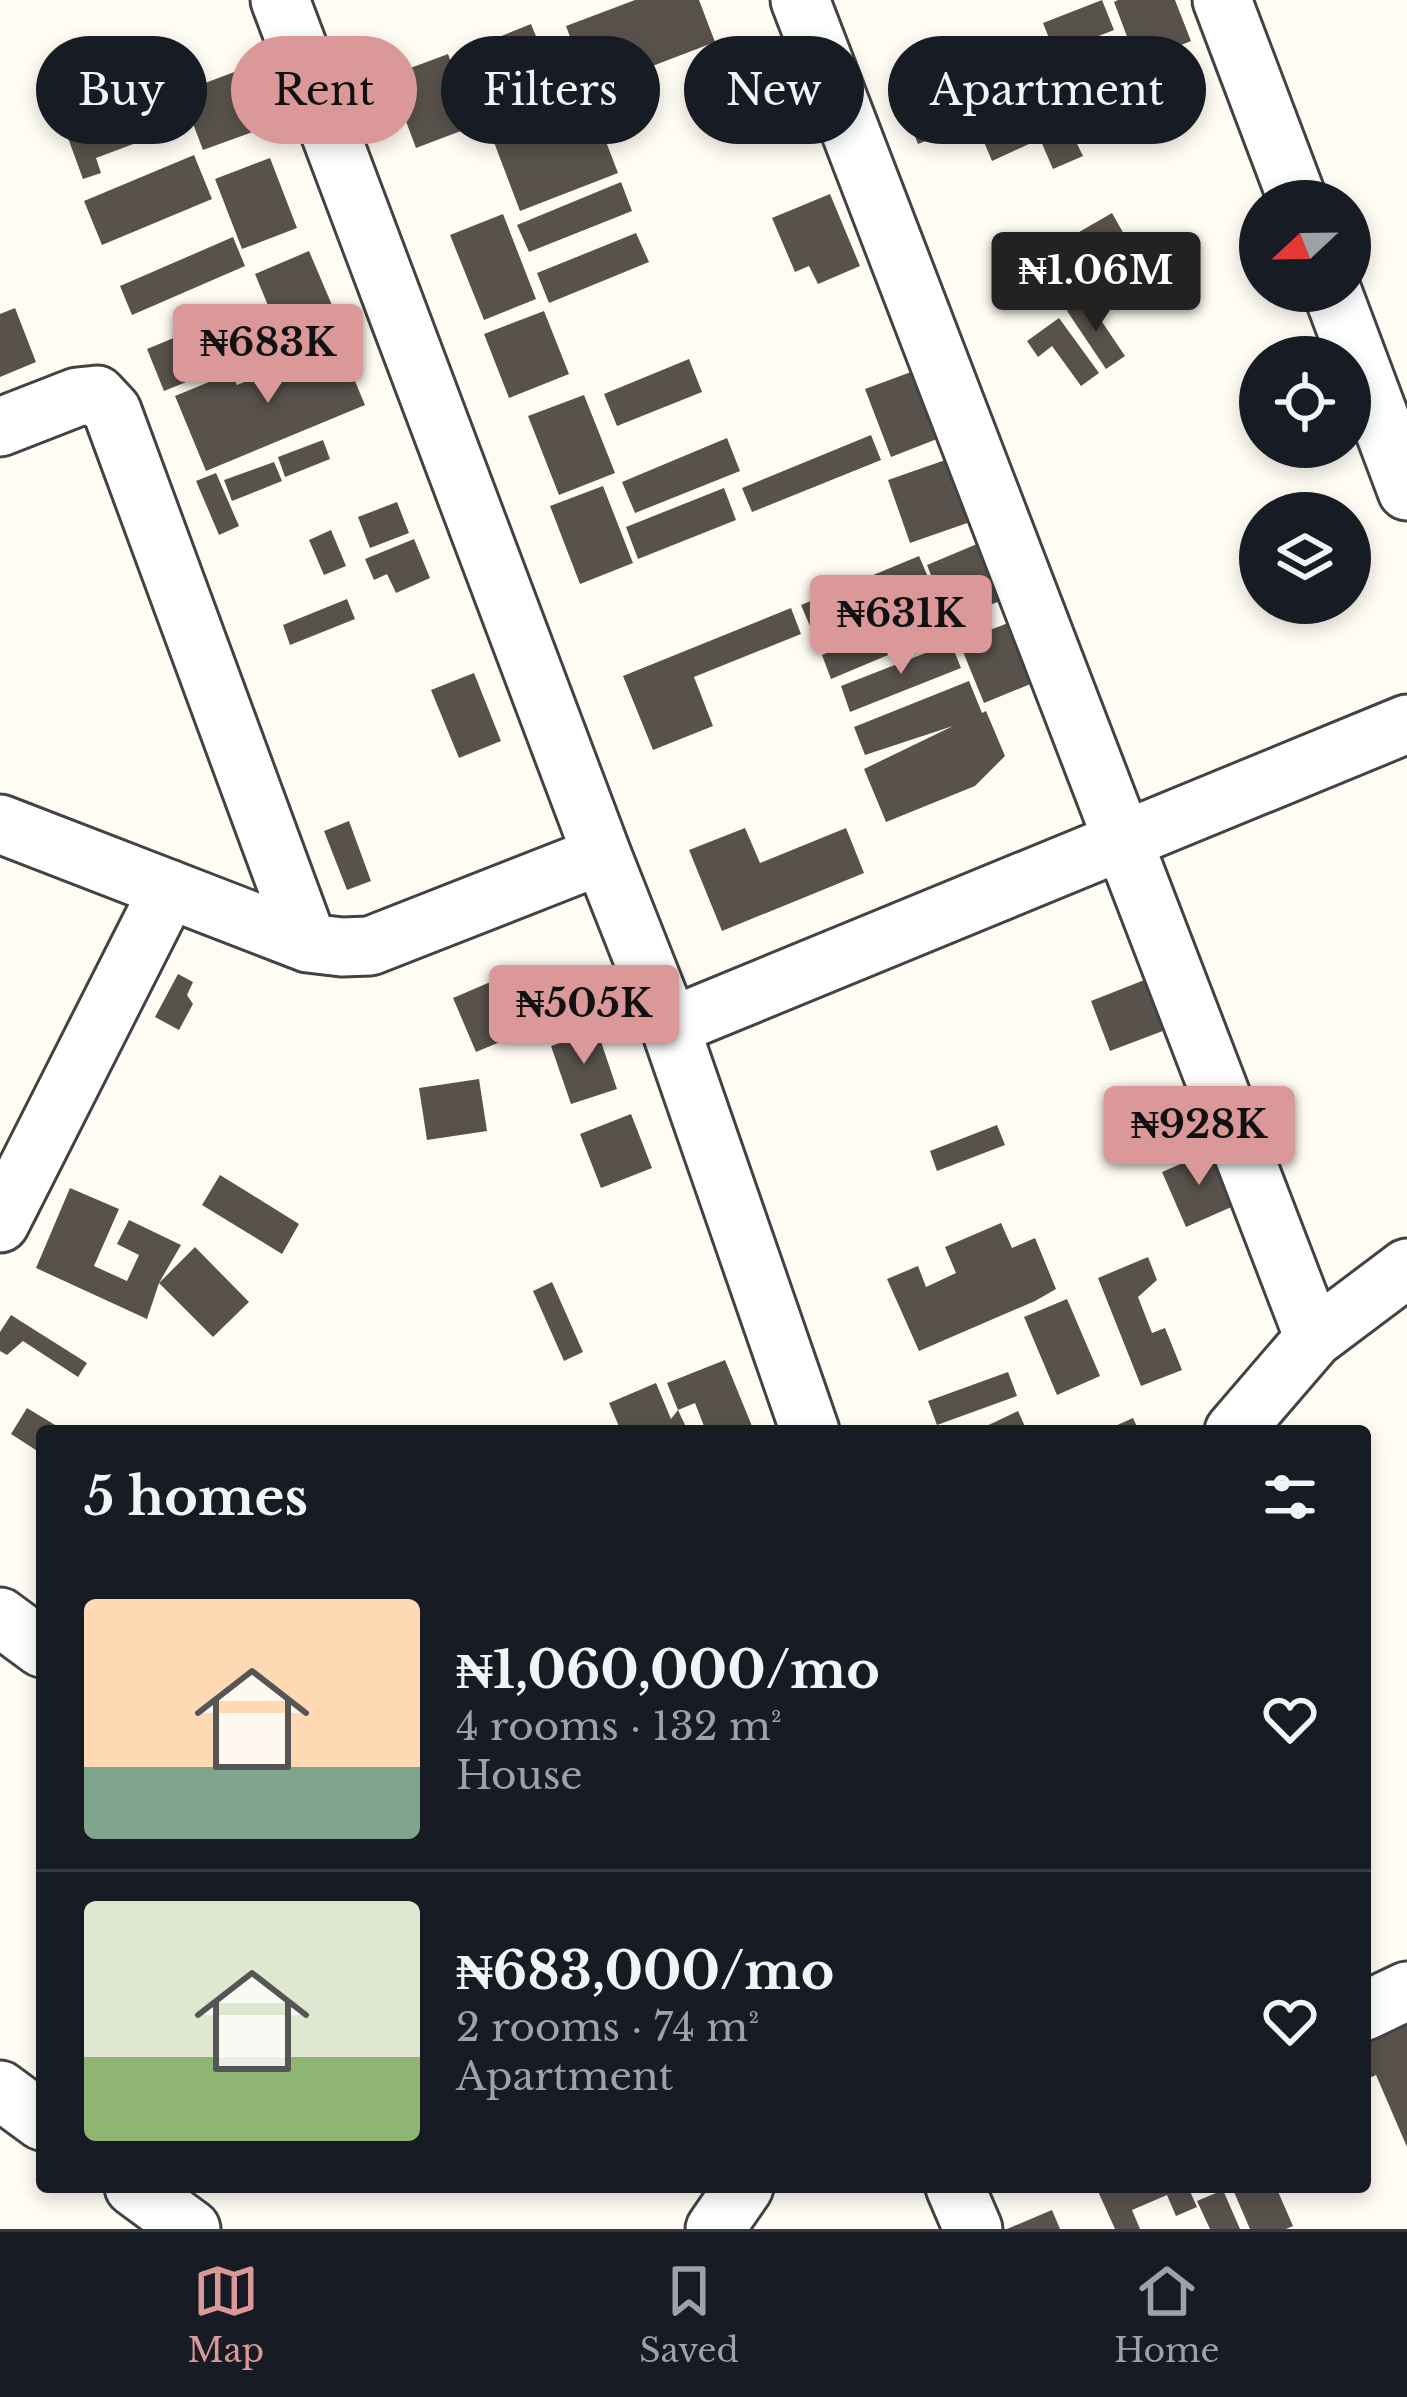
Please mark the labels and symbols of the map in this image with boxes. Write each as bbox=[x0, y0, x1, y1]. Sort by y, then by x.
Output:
north arrow bbox=[1239, 180, 1371, 312]
pin: ₦1.06M bbox=[998, 232, 1194, 334]
pin: ₦683K bbox=[184, 304, 352, 406]
pin: ₦631K bbox=[817, 575, 985, 677]
pin: ₦505K bbox=[500, 965, 668, 1067]
pin: ₦928K bbox=[1115, 1086, 1283, 1188]

